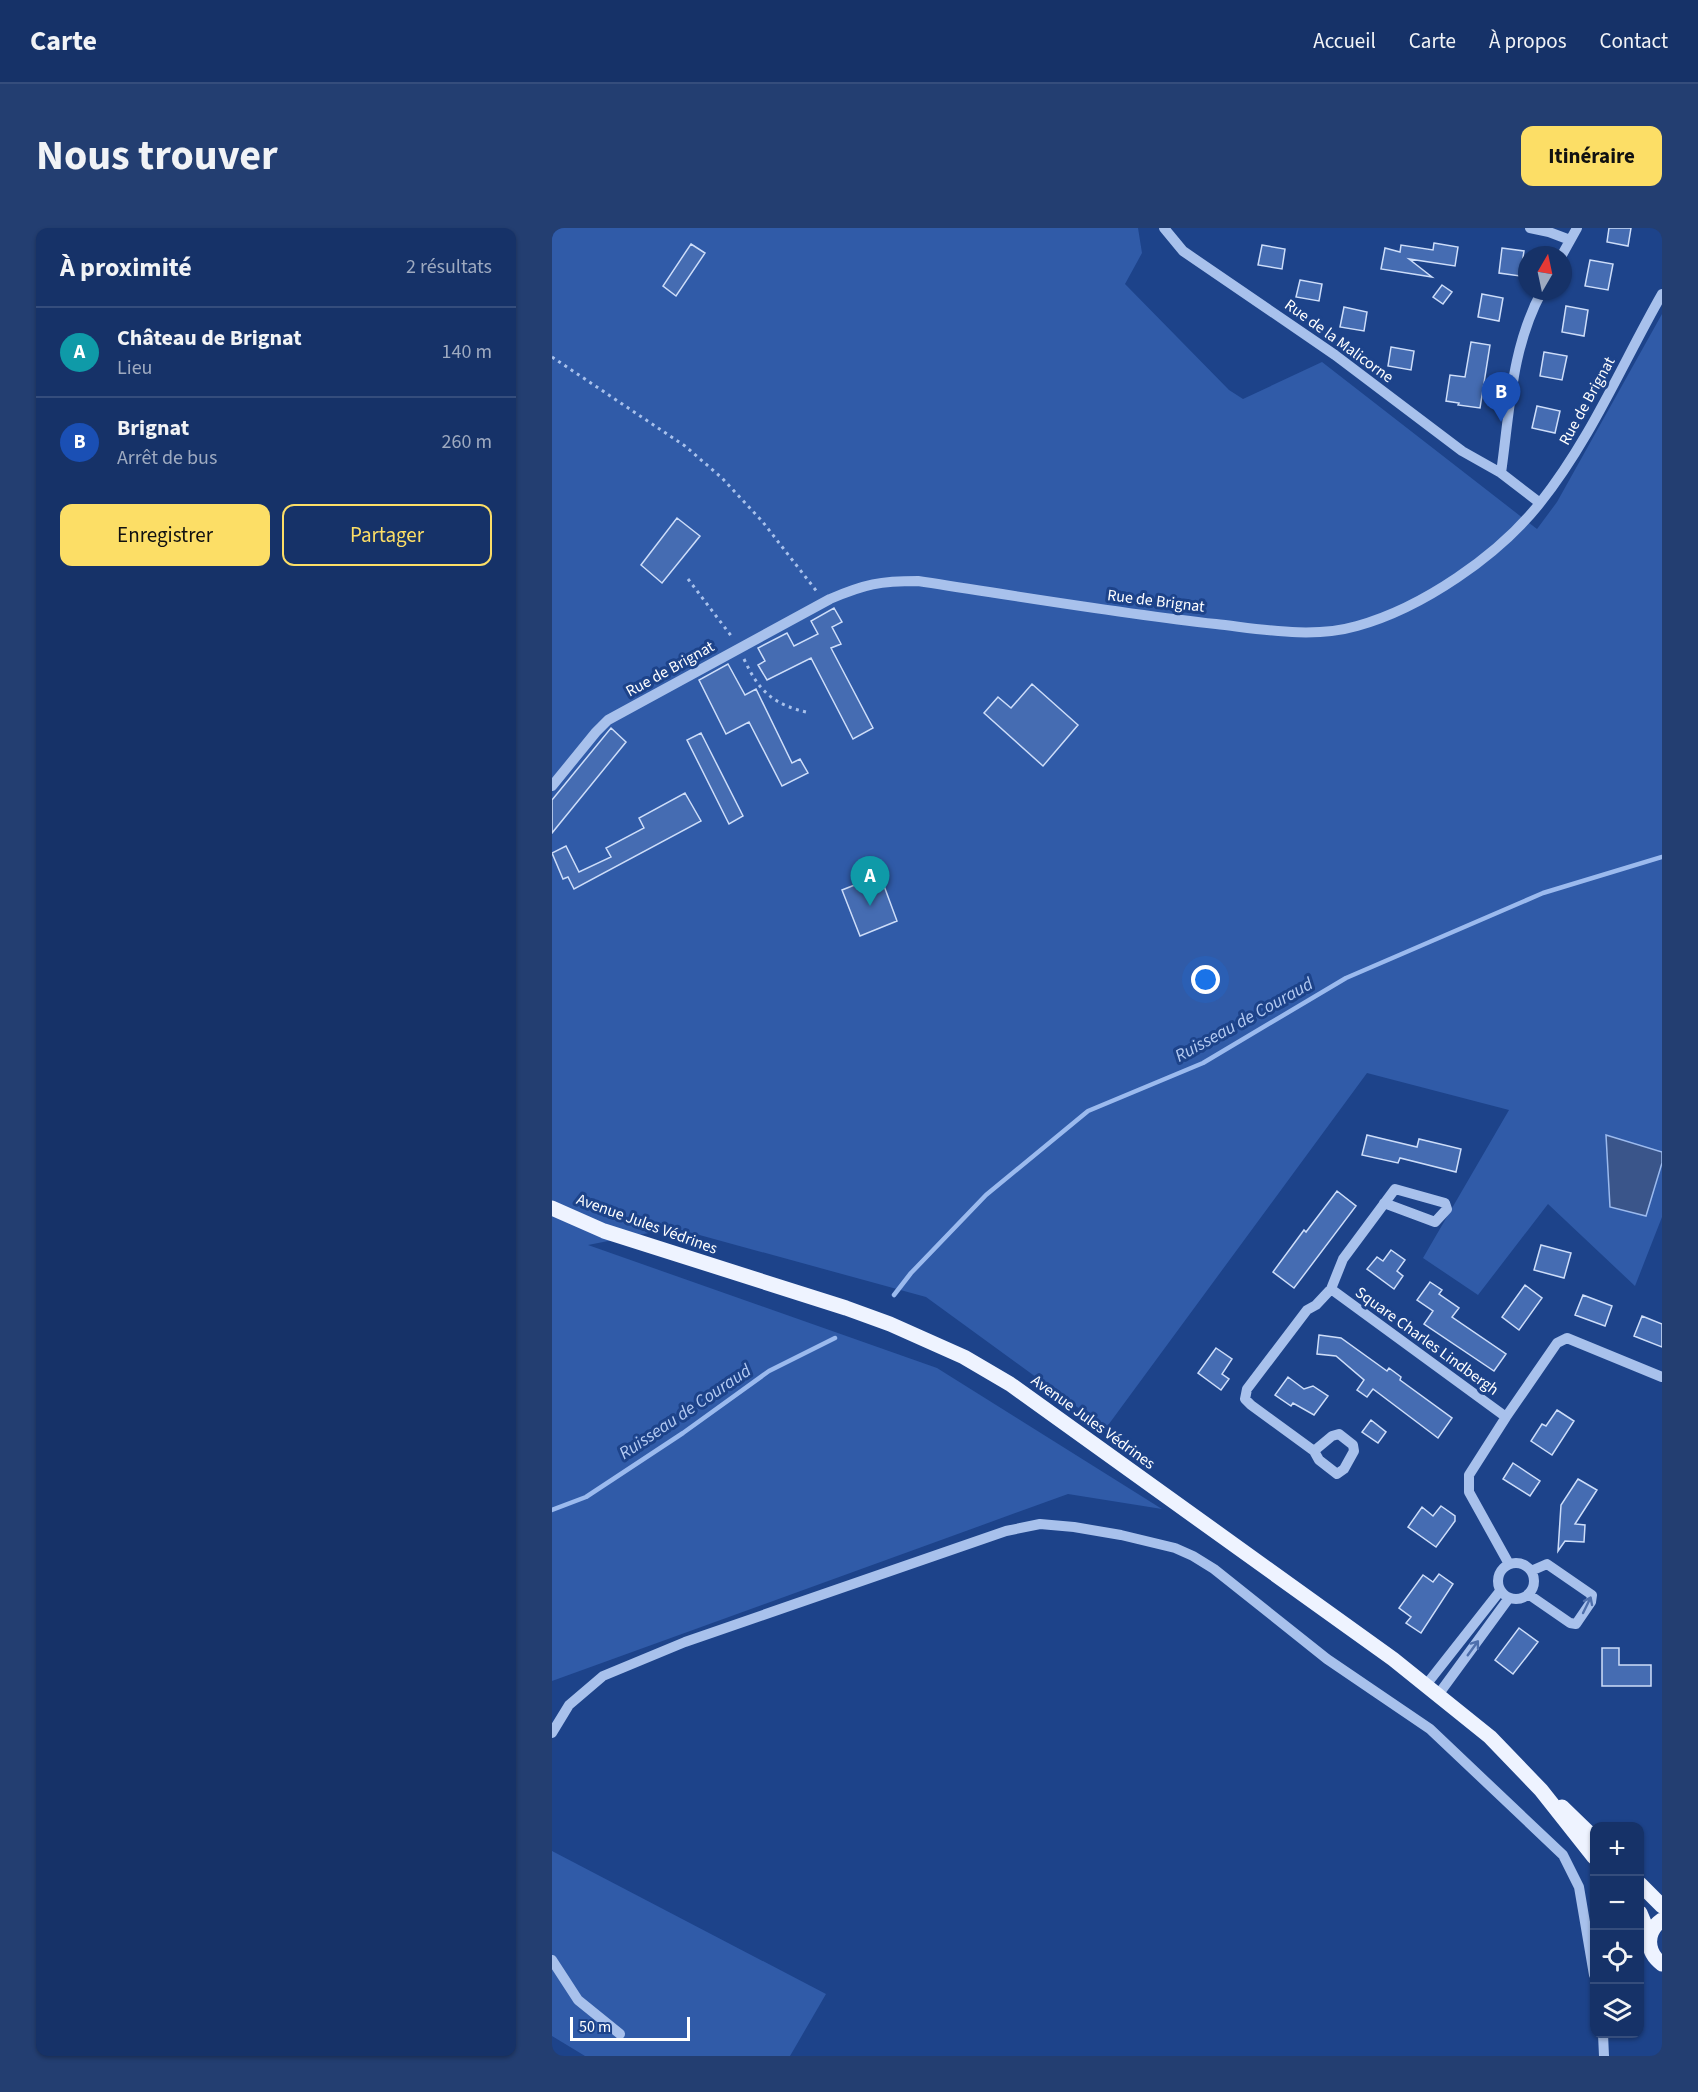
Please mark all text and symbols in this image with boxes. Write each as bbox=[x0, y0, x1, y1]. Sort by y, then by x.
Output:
text: Carte bbox=[30, 21, 97, 61]
text: Accueil bbox=[1313, 26, 1376, 56]
text: Carte bbox=[1409, 26, 1456, 56]
text: À propos bbox=[1489, 26, 1566, 56]
text: Contact bbox=[1599, 26, 1668, 56]
text: Nous trouver bbox=[36, 126, 278, 186]
button: Itinéraire bbox=[1521, 126, 1662, 186]
north arrow bbox=[1518, 246, 1572, 300]
text: À proximité bbox=[60, 249, 192, 286]
text: 2 résultats bbox=[406, 253, 492, 281]
street label: Rue de la Malicorne bbox=[1280, 294, 1398, 388]
text: Château de Brignat bbox=[117, 322, 302, 354]
text: A bbox=[74, 338, 85, 366]
text: 140 m bbox=[442, 338, 492, 366]
street label: Rue de Brignat bbox=[1554, 352, 1621, 449]
text: Lieu bbox=[117, 354, 152, 382]
pin: B bbox=[1482, 372, 1520, 422]
text: Brignat bbox=[117, 412, 189, 444]
text: B bbox=[73, 428, 86, 456]
text: 260 m bbox=[442, 428, 492, 456]
text: Arrêt de bus bbox=[117, 444, 217, 472]
button: Enregistrer bbox=[60, 504, 270, 566]
button: Partager bbox=[282, 504, 492, 566]
street label: Rue de Brignat bbox=[1106, 584, 1207, 618]
street label: Rue de Brignat bbox=[622, 635, 719, 702]
pin: A bbox=[850, 856, 890, 906]
your location bbox=[1191, 965, 1220, 994]
water label: Ruisseau de Couraud bbox=[1170, 971, 1318, 1068]
street label: Avenue Jules Védrines bbox=[573, 1188, 721, 1260]
street label: Square Charles Lindbergh bbox=[1351, 1281, 1503, 1401]
water label: Ruisseau de Couraud bbox=[614, 1358, 756, 1466]
street label: Avenue Jules Védrines bbox=[1026, 1369, 1160, 1475]
one-way arrow bbox=[1582, 1596, 1594, 1614]
one-way arrow bbox=[1467, 1641, 1479, 1657]
map controls bbox=[1590, 1822, 1644, 2038]
button: + bbox=[1590, 1822, 1644, 1876]
button: − bbox=[1590, 1876, 1644, 1930]
button: locate bbox=[1590, 1930, 1644, 1984]
button: layers bbox=[1590, 1984, 1644, 2038]
scale bar bbox=[570, 2014, 690, 2042]
text: 50 m bbox=[579, 2016, 611, 2038]

